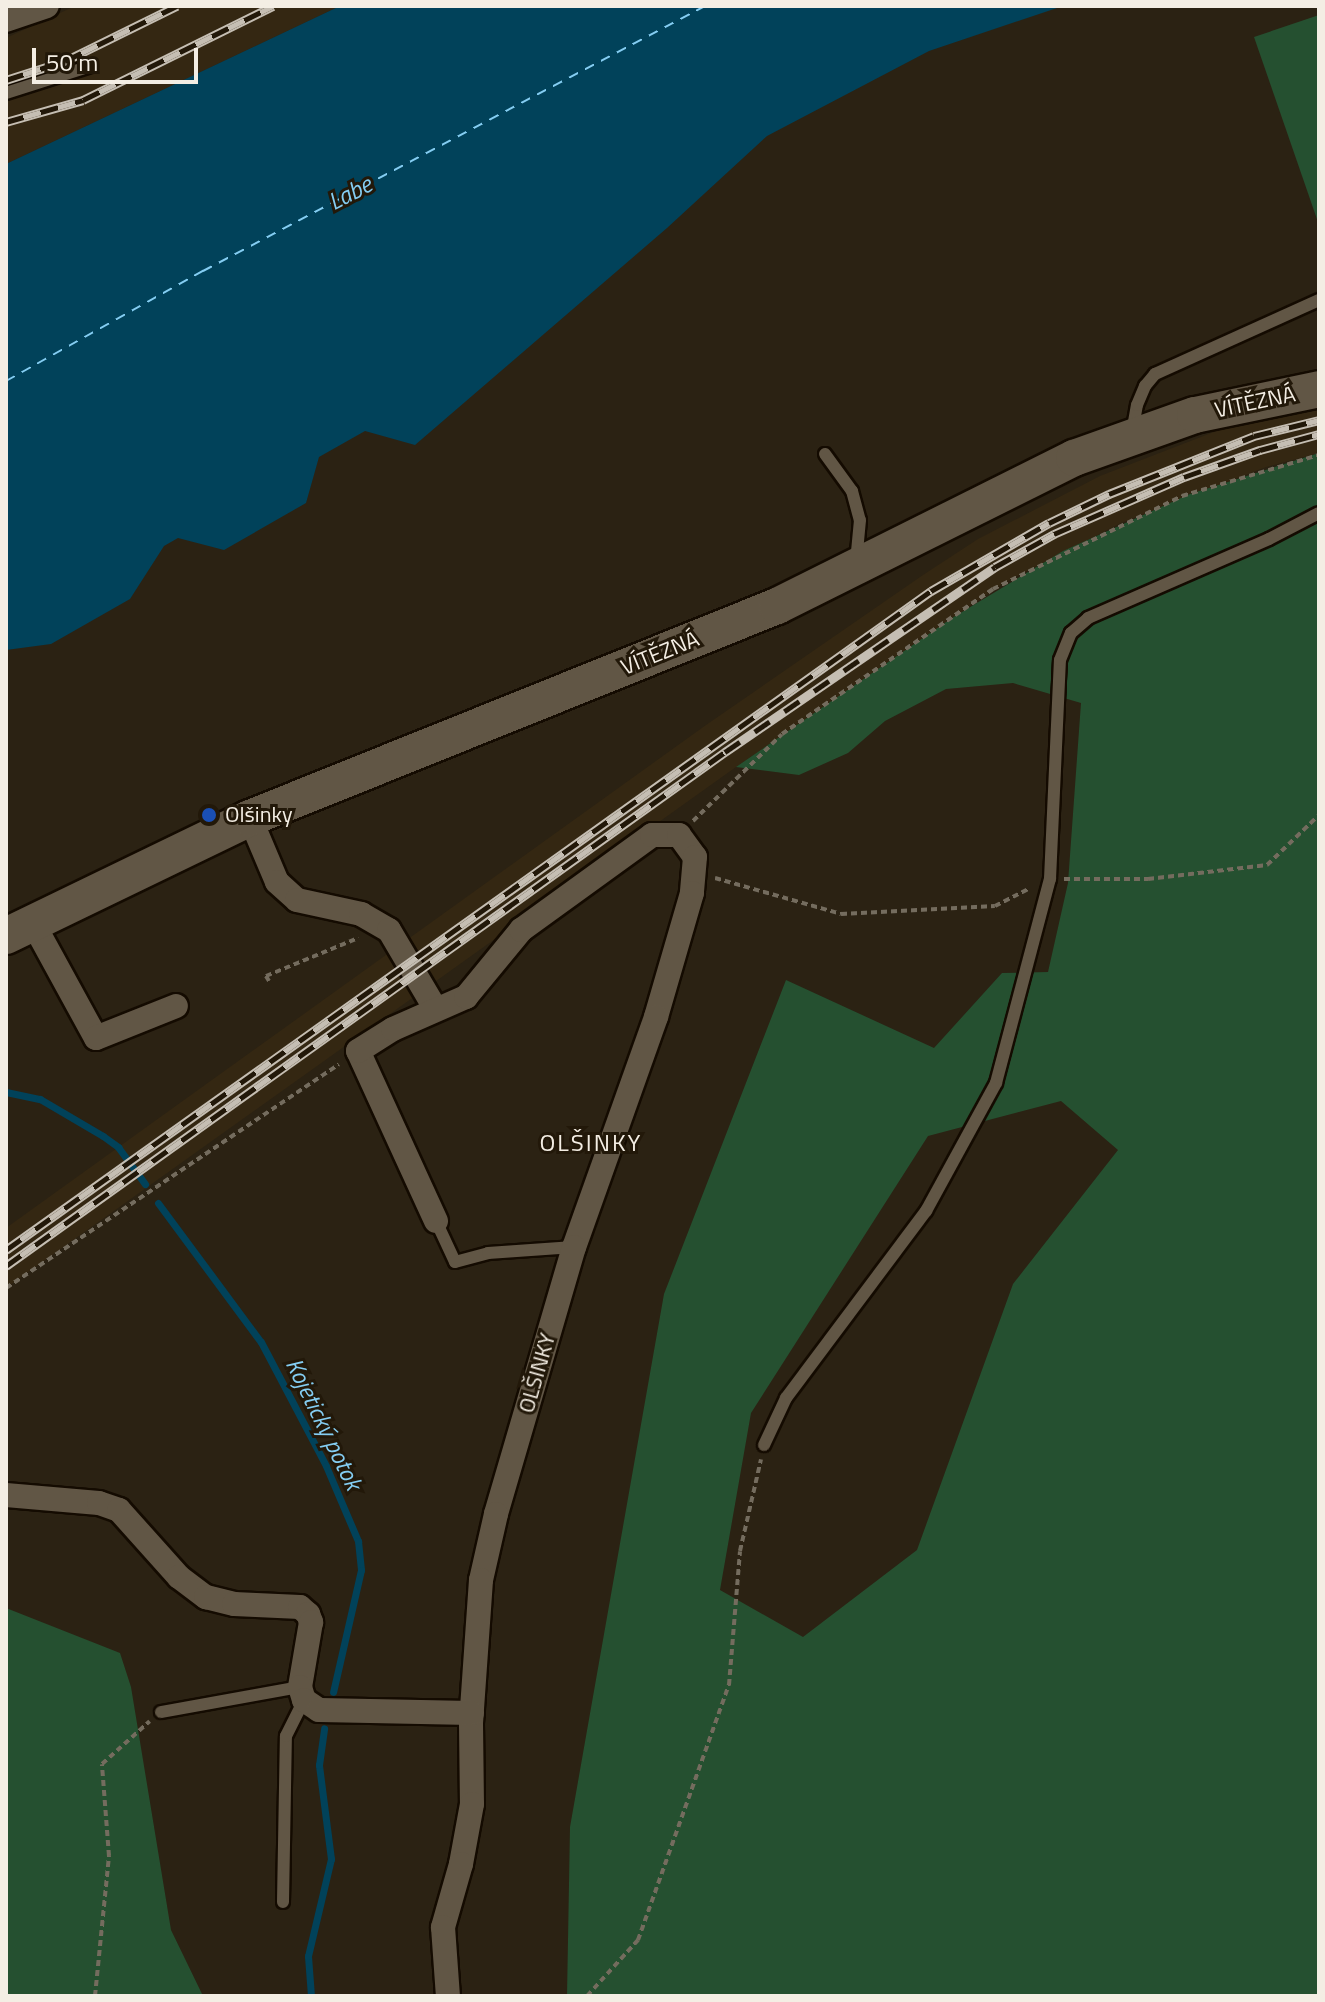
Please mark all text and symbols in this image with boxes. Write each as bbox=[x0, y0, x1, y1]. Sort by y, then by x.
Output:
scale bar bbox=[36, 32, 202, 82]
text: 50 m bbox=[46, 44, 98, 80]
water label: Labe bbox=[323, 170, 377, 216]
street label: VÍTĚZNÁ bbox=[1212, 381, 1298, 423]
street label: VÍTĚZNÁ bbox=[617, 625, 703, 681]
place label: Olšinky bbox=[225, 802, 293, 828]
marker: Olšinky bbox=[200, 806, 218, 824]
district label: OLŠINKY bbox=[539, 1129, 643, 1157]
street label: OLŠINKY bbox=[513, 1330, 561, 1416]
water label: Kojetický potok bbox=[280, 1353, 368, 1495]

